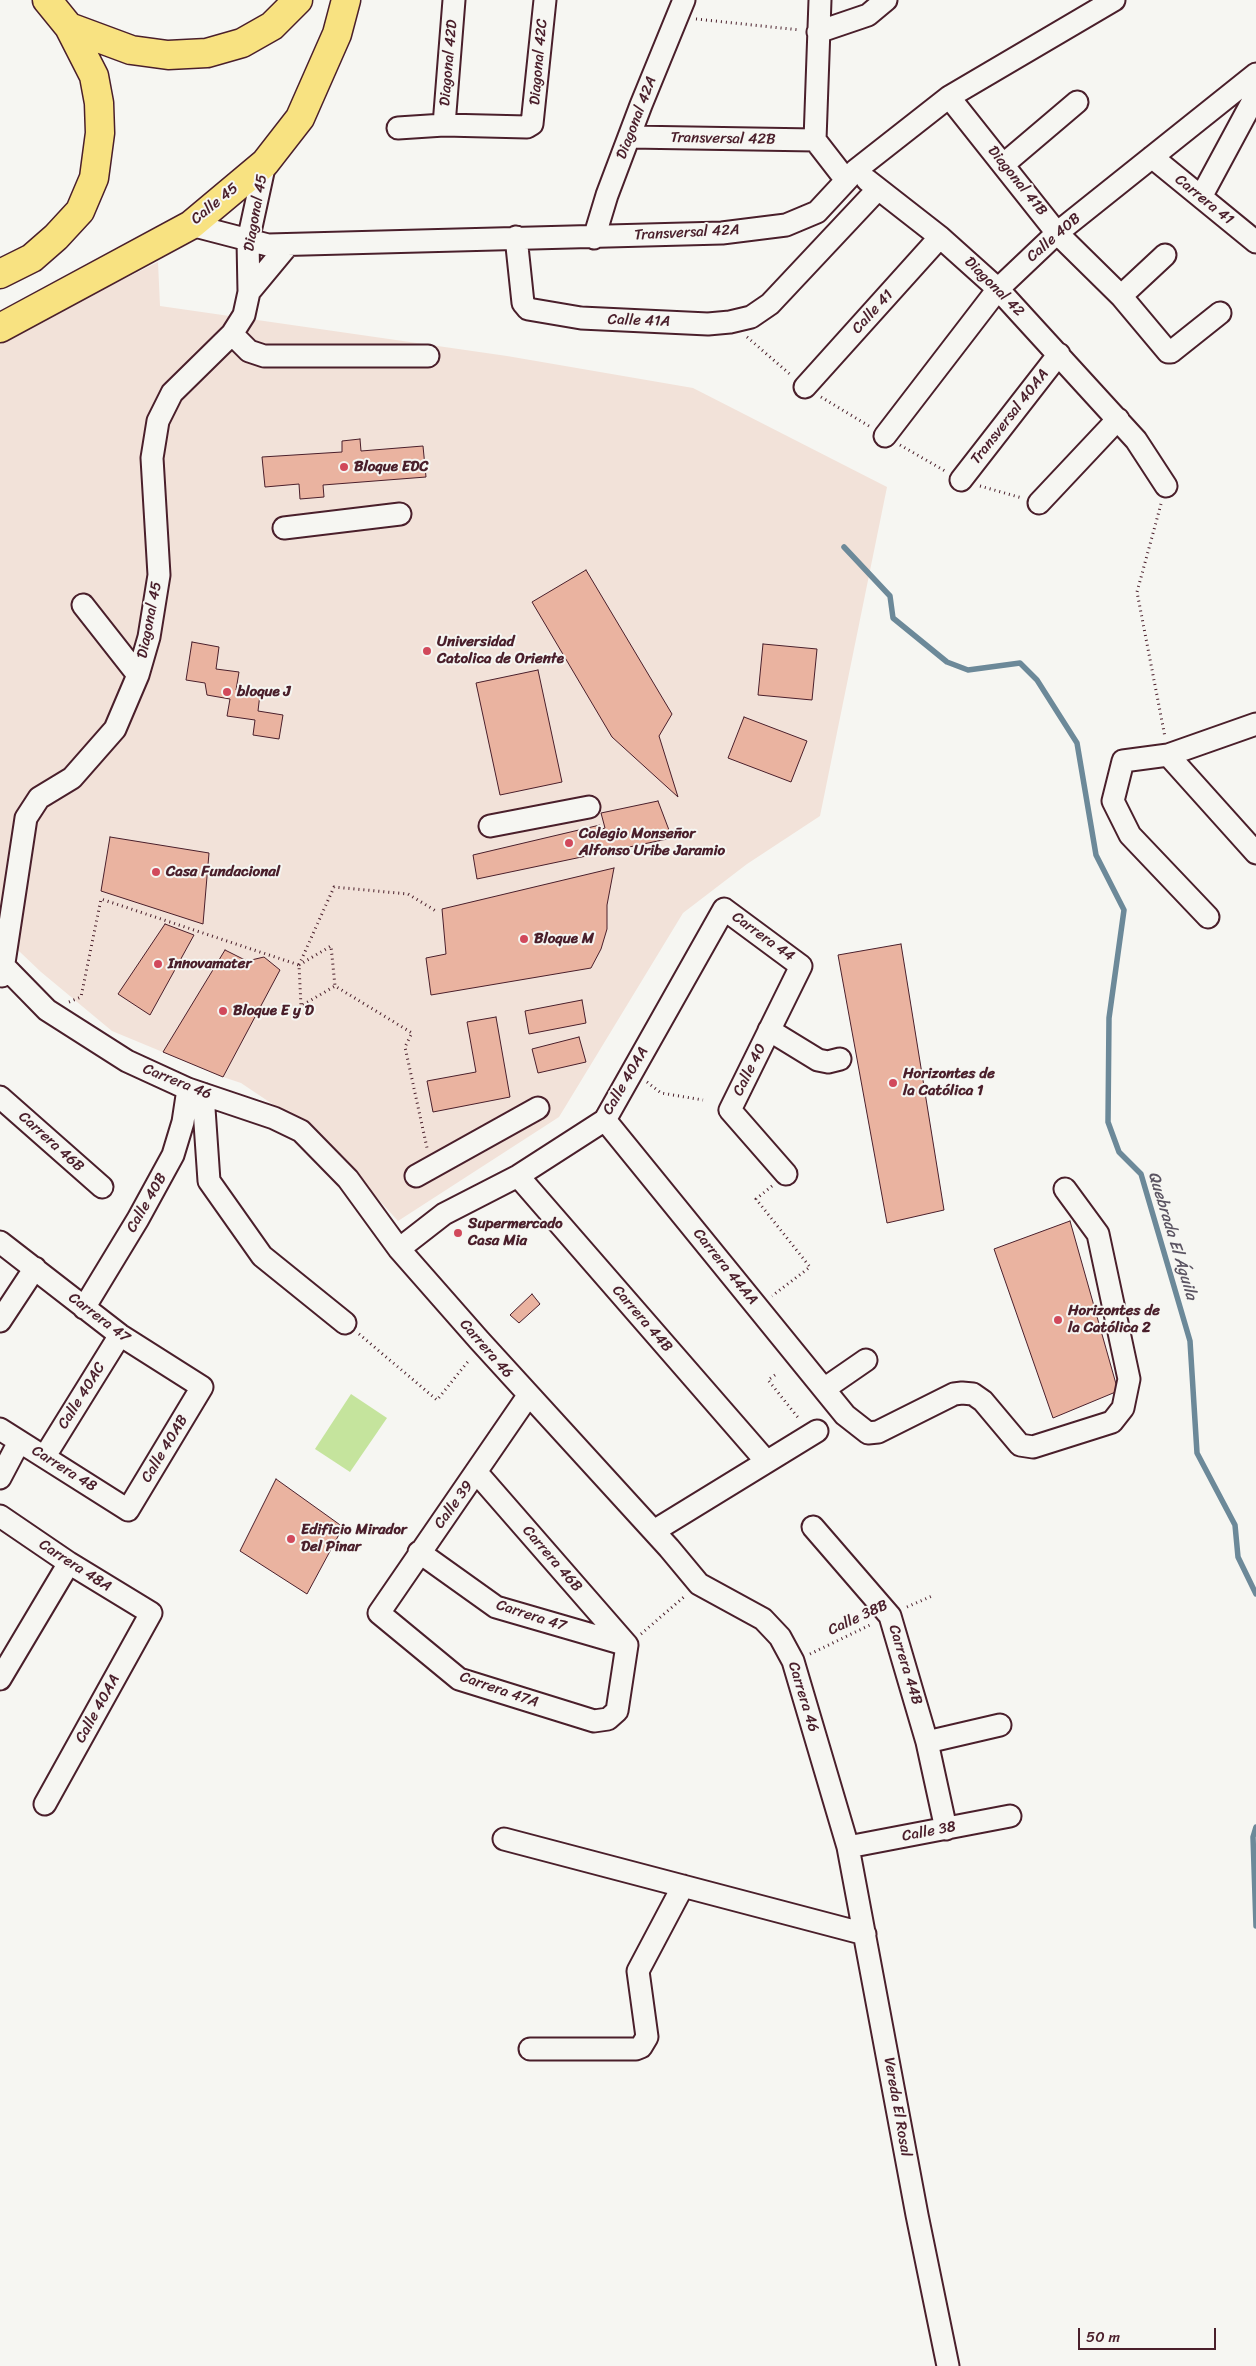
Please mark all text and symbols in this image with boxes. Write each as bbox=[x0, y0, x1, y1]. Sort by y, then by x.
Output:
street label: Diagonal 42C bbox=[526, 18, 552, 106]
street label: Diagonal 42D bbox=[436, 19, 462, 107]
street label: Diagonal 42A bbox=[613, 74, 661, 162]
street label: Transversal 42B bbox=[670, 129, 776, 149]
street label: Diagonal 41B bbox=[983, 142, 1051, 220]
street label: Carrera 41 bbox=[1171, 171, 1237, 229]
street label: Diagonal 45 bbox=[240, 173, 272, 253]
street label: Calle 45 bbox=[188, 180, 242, 228]
street label: Calle 40B bbox=[1023, 210, 1085, 266]
street label: Transversal 42A bbox=[634, 221, 740, 245]
street label: Diagonal 42 bbox=[960, 253, 1028, 321]
street label: Calle 41 bbox=[849, 286, 897, 338]
street label: Calle 41A bbox=[607, 311, 671, 331]
street label: Transversal 40AA bbox=[967, 366, 1053, 468]
place label: Bloque EDC bbox=[354, 458, 428, 476]
marker: Bloque EDC bbox=[338, 461, 350, 473]
street label: Diagonal 45 bbox=[134, 580, 166, 660]
place label: Universidad Catolica de Oriente bbox=[437, 633, 564, 668]
marker: Universidad Catolica de Oriente bbox=[421, 645, 433, 657]
place label: bloque J bbox=[237, 683, 291, 701]
marker: bloque J bbox=[221, 686, 233, 698]
place label: Colegio Monseñor Alfonso Uribe Jaramio bbox=[579, 825, 725, 860]
marker: Colegio Monseñor Alfonso Uribe Jaramio bbox=[563, 837, 575, 849]
place label: Casa Fundacional bbox=[166, 863, 280, 881]
marker: Casa Fundacional bbox=[150, 866, 162, 878]
street label: Carrera 44 bbox=[728, 908, 798, 966]
place label: Bloque M bbox=[534, 930, 594, 948]
marker: Bloque M bbox=[518, 933, 530, 945]
place label: Innovamater bbox=[168, 955, 252, 973]
marker: Innovamater bbox=[152, 958, 164, 970]
place label: Bloque E y D bbox=[233, 1002, 314, 1020]
marker: Bloque E y D bbox=[217, 1005, 229, 1017]
street label: Calle 40 bbox=[730, 1041, 770, 1099]
street label: Calle 40AA bbox=[599, 1044, 653, 1118]
street label: Carrera 46 bbox=[140, 1060, 214, 1104]
place label: Horizontes de la Católica 1 bbox=[903, 1065, 995, 1100]
marker: Horizontes de la Católica 1 bbox=[887, 1077, 899, 1089]
street label: Carrera 46B bbox=[15, 1108, 87, 1176]
street label: Calle 40B bbox=[123, 1170, 171, 1236]
water label: Quebrada El Águila bbox=[1143, 1170, 1201, 1302]
place label: Supermercado Casa Mia bbox=[468, 1215, 563, 1250]
street label: Carrera 44AA bbox=[689, 1225, 761, 1309]
marker: Supermercado Casa Mia bbox=[452, 1227, 464, 1239]
street label: Carrera 44B bbox=[608, 1282, 676, 1356]
street label: Carrera 47 bbox=[65, 1289, 133, 1347]
place label: Horizontes de la Católica 2 bbox=[1068, 1302, 1160, 1337]
marker: Horizontes de la Católica 2 bbox=[1052, 1314, 1064, 1326]
street label: Carrera 46 bbox=[455, 1316, 517, 1382]
street label: Calle 40AC bbox=[54, 1359, 110, 1433]
street label: Calle 40AB bbox=[138, 1412, 192, 1486]
street label: Carrera 48 bbox=[28, 1442, 100, 1496]
street label: Calle 39 bbox=[431, 1478, 477, 1532]
place label: Edificio Mirador Del Pinar bbox=[301, 1521, 407, 1556]
street label: Carrera 46B bbox=[518, 1522, 586, 1596]
marker: Edificio Mirador Del Pinar bbox=[285, 1533, 297, 1545]
street label: Carrera 48A bbox=[35, 1536, 115, 1596]
street label: Carrera 47 bbox=[494, 1596, 568, 1636]
street label: Calle 38B bbox=[825, 1596, 891, 1640]
street label: Carrera 44B bbox=[884, 1623, 926, 1707]
street label: Carrera 46 bbox=[784, 1660, 822, 1734]
street label: Carrera 47A bbox=[457, 1668, 541, 1712]
street label: Calle 40AA bbox=[72, 1672, 124, 1746]
street label: Calle 38 bbox=[901, 1818, 957, 1846]
street label: Vereda El Rosal bbox=[879, 2056, 915, 2158]
scale bar bbox=[1081, 2318, 1218, 2350]
text: 50 m bbox=[1086, 2324, 1120, 2350]

